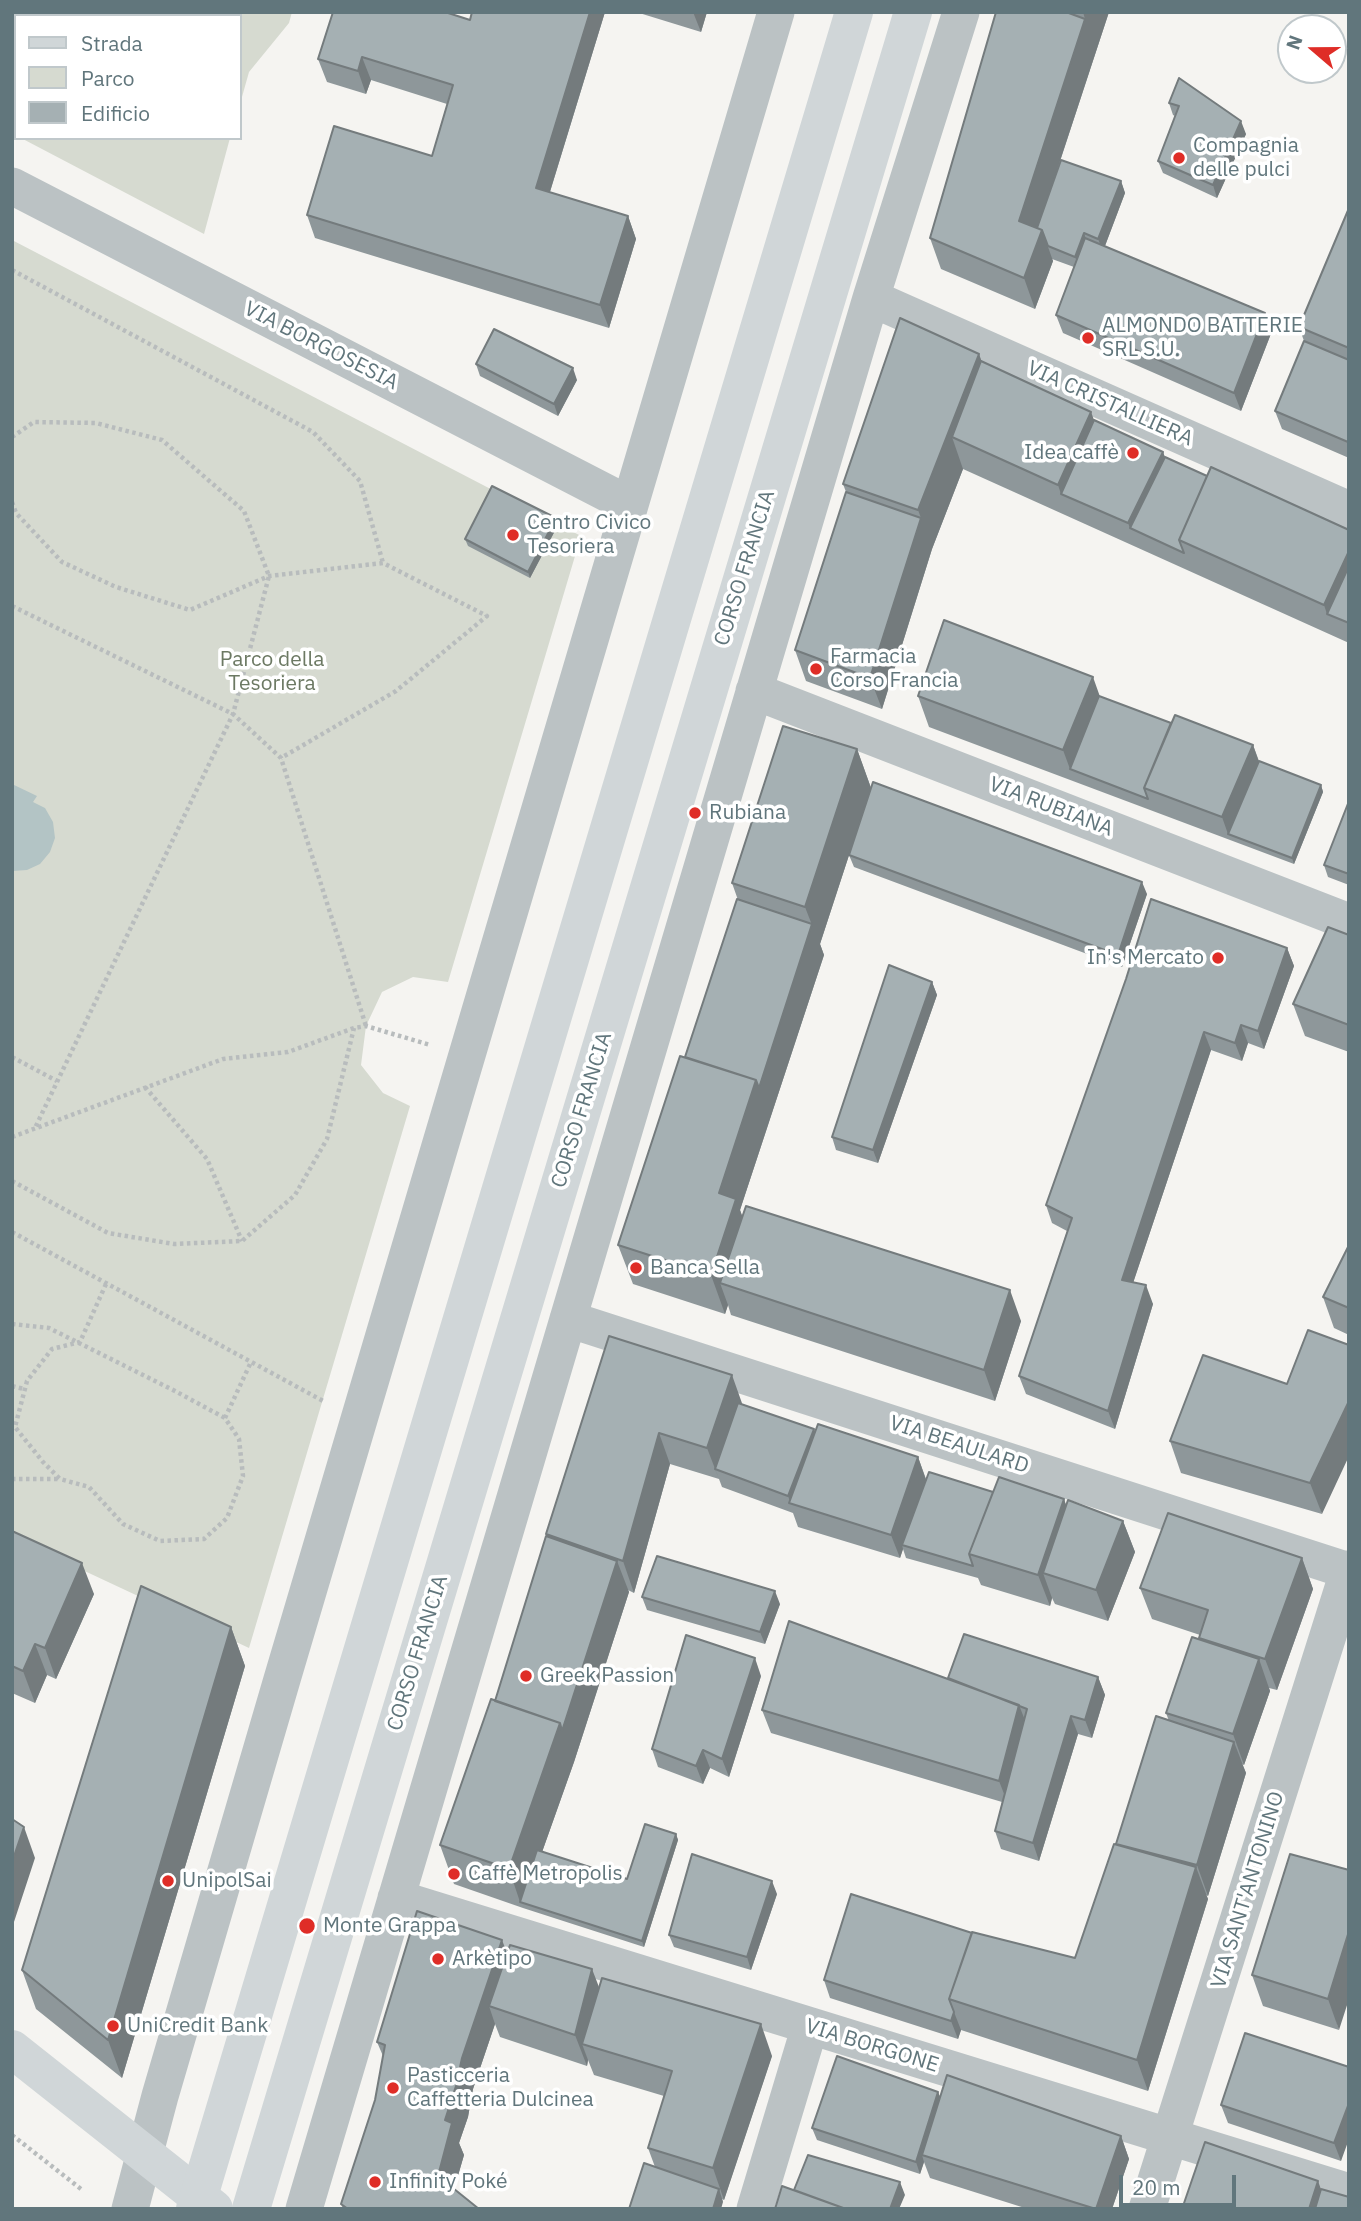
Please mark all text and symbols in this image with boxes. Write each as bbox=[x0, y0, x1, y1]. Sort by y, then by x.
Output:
legend bbox=[14, 14, 242, 140]
north arrow bbox=[1277, 14, 1347, 84]
text: Strada bbox=[81, 29, 143, 57]
text: N bbox=[1281, 32, 1308, 53]
text: Parco bbox=[81, 64, 135, 92]
text: Edificio bbox=[81, 99, 150, 127]
place label: Compagnia delle pulci bbox=[1193, 133, 1299, 183]
marker: Compagnia delle pulci bbox=[1171, 150, 1187, 166]
street label: VIA BORGOSESIA bbox=[240, 296, 402, 396]
place label: ALMONDO BATTERIE SRL S.U. bbox=[1102, 313, 1303, 363]
marker: ALMONDO BATTERIE SRL S.U. bbox=[1080, 330, 1096, 346]
street label: VIA CRISTALLIERA bbox=[1023, 356, 1197, 452]
place label: Idea caffè bbox=[1024, 440, 1119, 466]
marker: Idea caffè bbox=[1125, 445, 1141, 461]
street label: CORSO FRANCIA bbox=[709, 487, 781, 649]
place label: Centro Civico Tesoriera bbox=[527, 510, 651, 560]
marker: Centro Civico Tesoriera bbox=[505, 527, 521, 543]
place label: Farmacia Corso Francia bbox=[830, 644, 959, 694]
park label: Parco della Tesoriera bbox=[220, 647, 324, 697]
marker: Farmacia Corso Francia bbox=[808, 661, 824, 677]
street label: VIA RUBIANA bbox=[985, 772, 1117, 842]
place label: Rubiana bbox=[709, 800, 786, 826]
marker: Rubiana bbox=[687, 805, 703, 821]
place label: In's Mercato bbox=[1087, 945, 1204, 971]
marker: In's Mercato bbox=[1210, 950, 1226, 966]
street label: CORSO FRANCIA bbox=[546, 1029, 618, 1191]
place label: Banca Sella bbox=[650, 1255, 760, 1281]
marker: Banca Sella bbox=[628, 1260, 644, 1276]
street label: VIA BEAULARD bbox=[886, 1411, 1032, 1479]
street label: CORSO FRANCIA bbox=[382, 1572, 454, 1734]
place label: Greek Passion bbox=[540, 1663, 674, 1689]
marker: Greek Passion bbox=[518, 1668, 534, 1684]
street label: VIA SANT'ANTONINO bbox=[1206, 1789, 1290, 1991]
place label: Caffè Metropolis bbox=[468, 1861, 623, 1887]
marker: Caffè Metropolis bbox=[446, 1866, 462, 1882]
place label: UnipolSai bbox=[182, 1868, 272, 1894]
marker: UnipolSai bbox=[160, 1873, 176, 1889]
place label: Monte Grappa bbox=[323, 1913, 457, 1939]
marker: Monte Grappa bbox=[297, 1916, 317, 1936]
place label: Arkètipo bbox=[452, 1946, 532, 1972]
marker: Arkètipo bbox=[430, 1951, 446, 1967]
place label: UniCredit Bank bbox=[127, 2013, 268, 2039]
street label: VIA BORGONE bbox=[802, 2014, 942, 2078]
marker: UniCredit Bank bbox=[105, 2018, 121, 2034]
place label: Pasticceria Caffetteria Dulcinea bbox=[407, 2063, 594, 2113]
marker: Pasticceria Caffetteria Dulcinea bbox=[385, 2080, 401, 2096]
scale bar bbox=[1123, 2162, 1240, 2206]
place label: Infinity Poké bbox=[389, 2169, 508, 2195]
text: 20 m bbox=[1132, 2173, 1181, 2201]
marker: Infinity Poké bbox=[367, 2174, 383, 2190]

